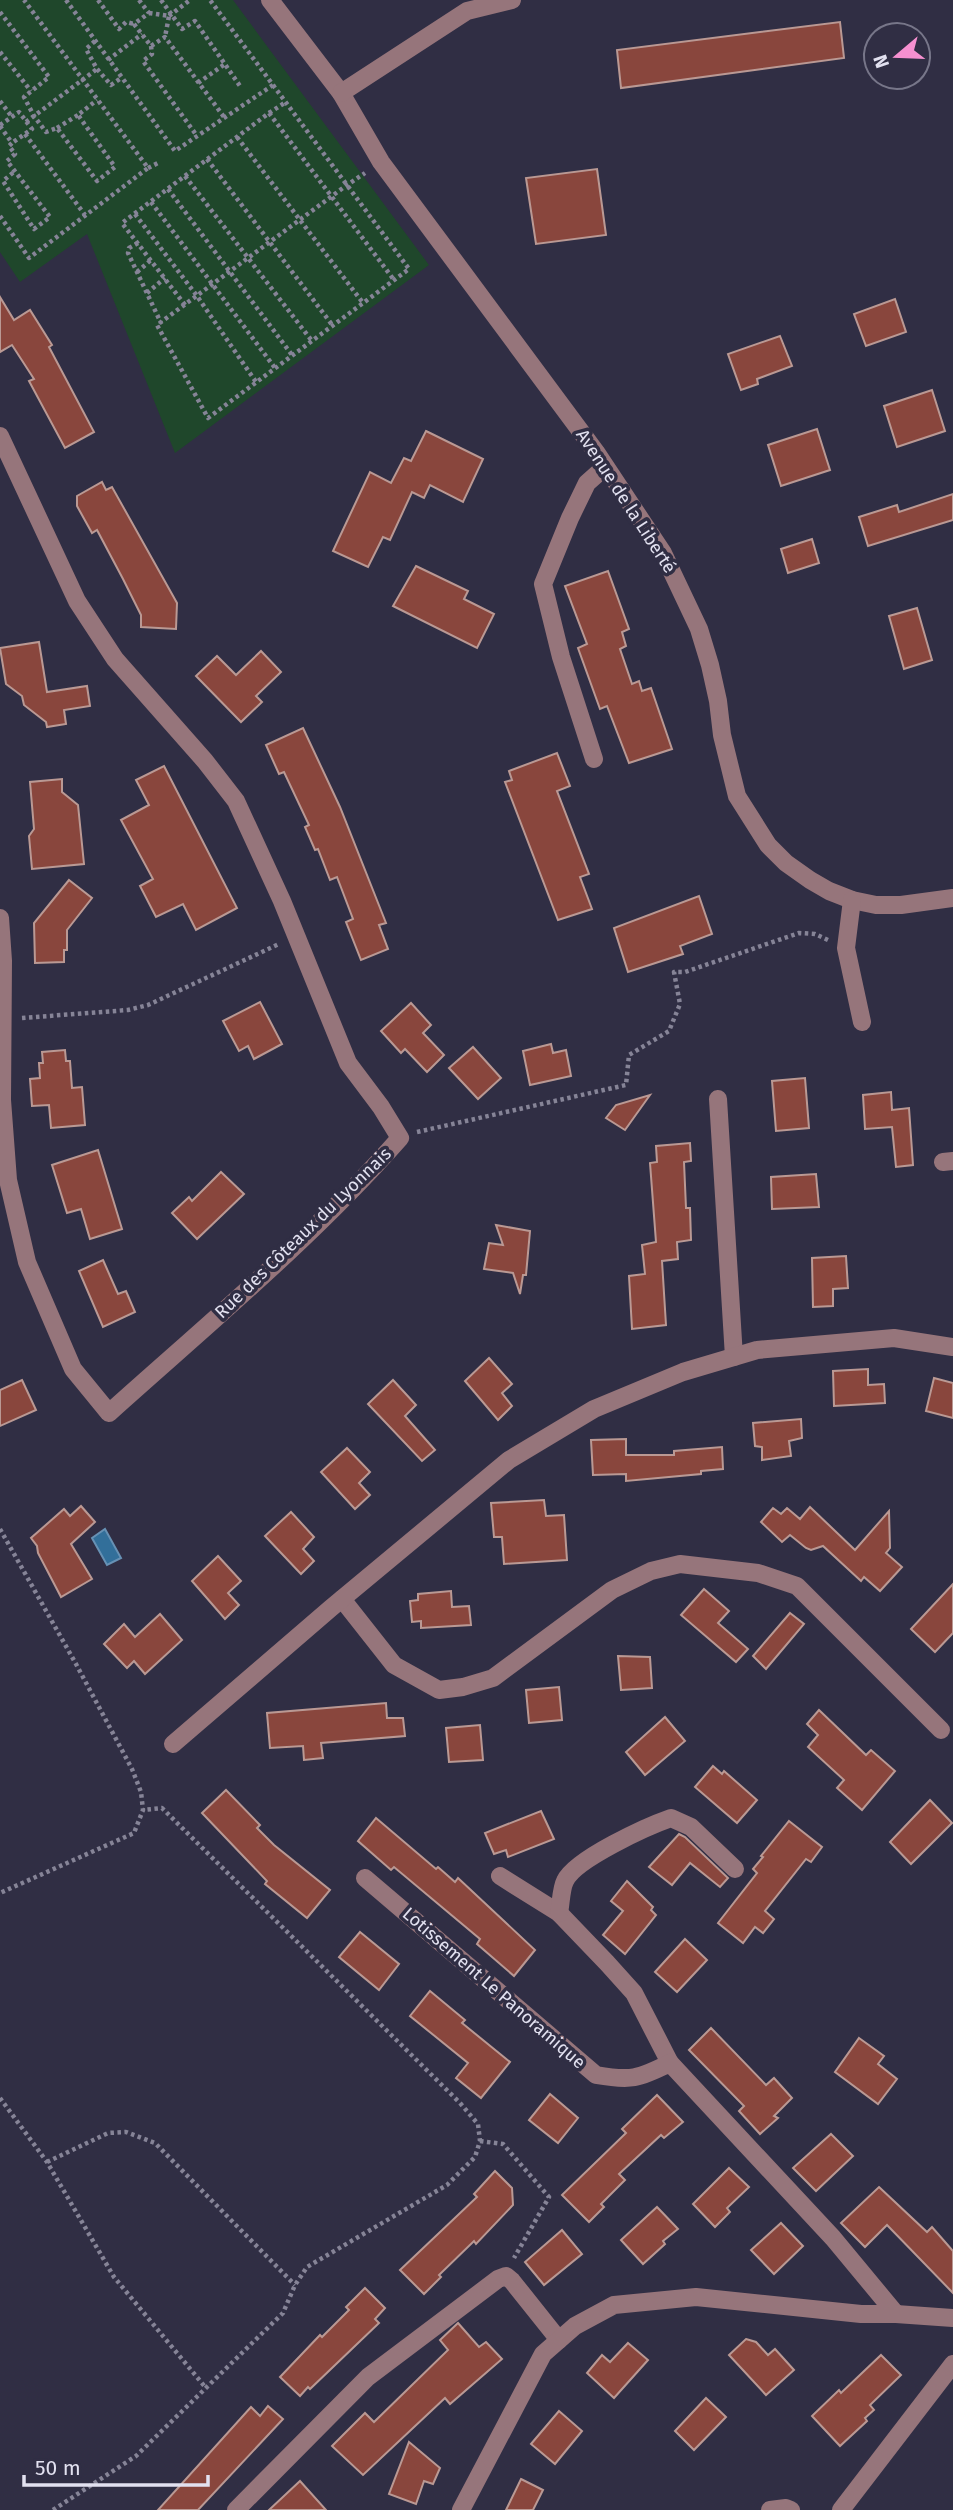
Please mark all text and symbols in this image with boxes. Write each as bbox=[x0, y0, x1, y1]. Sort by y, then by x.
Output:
north arrow bbox=[862, 21, 932, 91]
text: N bbox=[868, 52, 894, 71]
street label: Avenue de la Liberté bbox=[571, 425, 681, 577]
street label: Rue des Côteaux du Lyonnais bbox=[210, 1143, 396, 1323]
street label: Lotissement Le Panoramique bbox=[398, 1903, 590, 2073]
scale bar bbox=[24, 2444, 208, 2488]
text: 50 m bbox=[35, 2455, 81, 2481]

